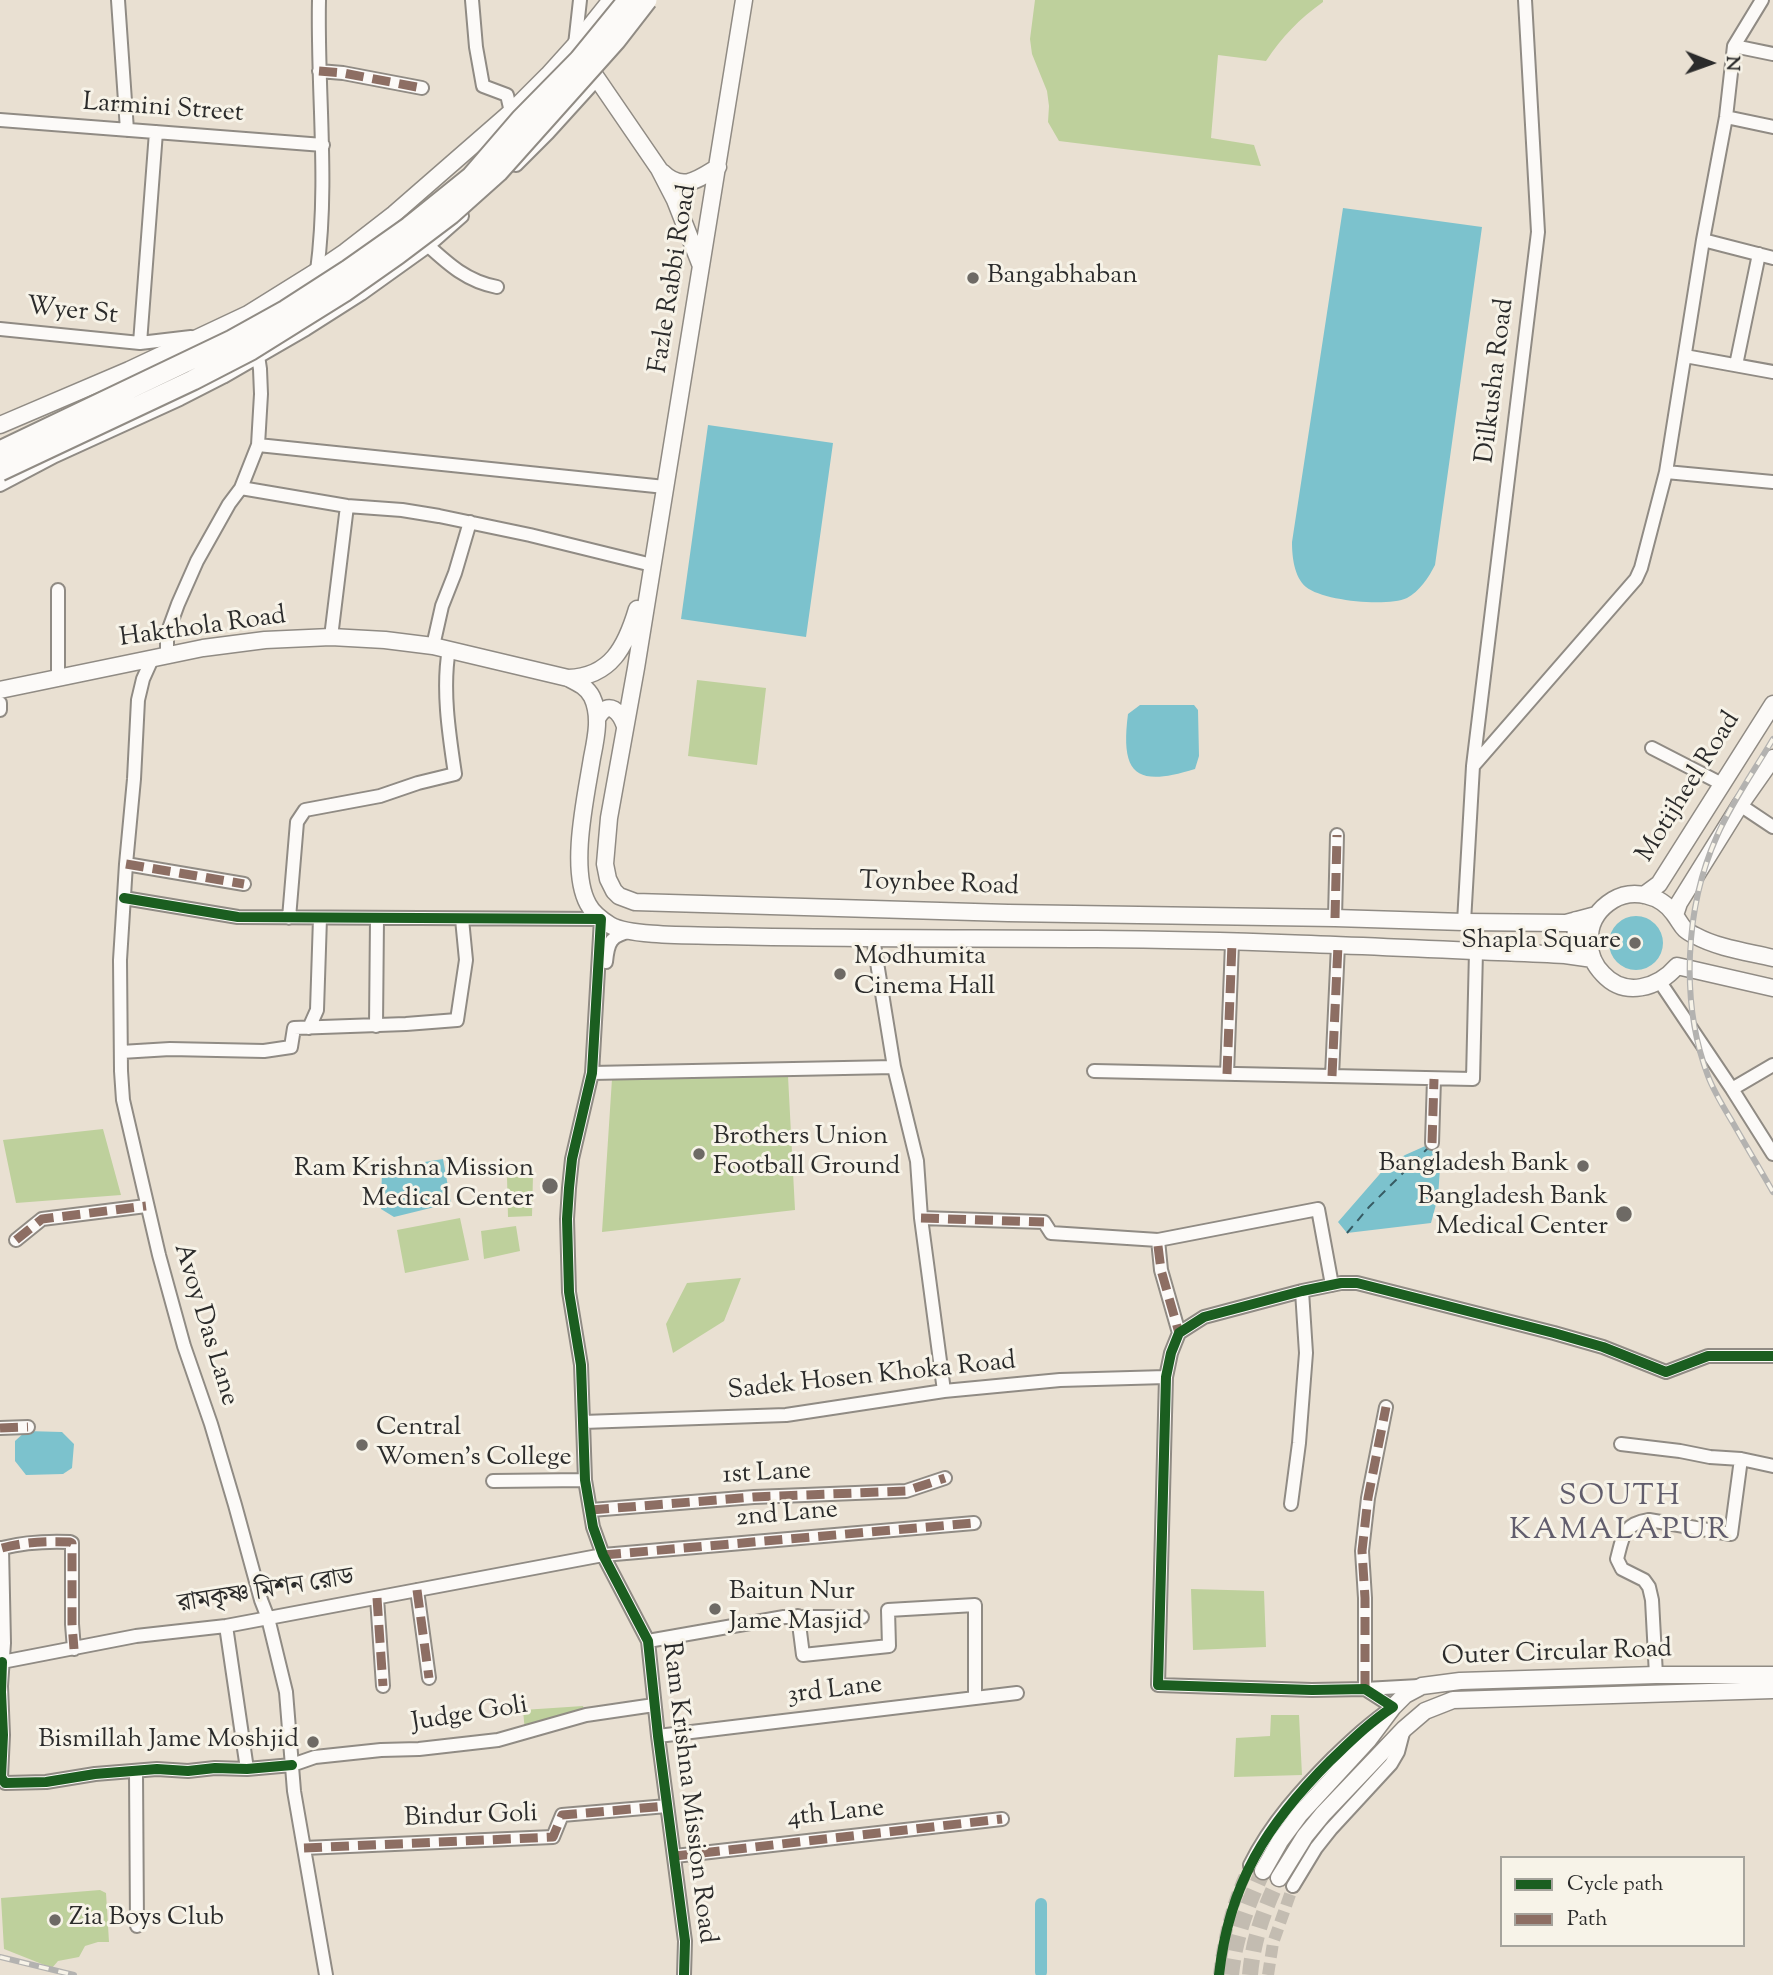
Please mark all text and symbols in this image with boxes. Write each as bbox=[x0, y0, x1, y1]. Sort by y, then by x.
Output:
north arrow bbox=[1675, 28, 1745, 98]
text: N bbox=[1718, 56, 1745, 71]
street label: Larmini Street bbox=[81, 89, 245, 131]
street label: Fazle Rabbi Road bbox=[645, 183, 705, 375]
place label: Bangabhaban bbox=[987, 262, 1138, 294]
marker: Bangabhaban bbox=[965, 270, 981, 286]
street label: Wyer St bbox=[25, 293, 119, 333]
street label: Dilkusha Road bbox=[1471, 297, 1523, 465]
street label: Hakthola Road bbox=[118, 602, 288, 656]
street label: Motijheel Road bbox=[1631, 707, 1749, 869]
street label: Toynbee Road bbox=[859, 868, 1019, 904]
place label: Shapla Square bbox=[1461, 927, 1621, 959]
marker: Shapla Square bbox=[1627, 935, 1643, 951]
place label: Modhumita Cinema Hall bbox=[854, 943, 995, 1004]
marker: Modhumita Cinema Hall bbox=[832, 966, 848, 982]
place label: Brothers Union Football Ground bbox=[713, 1123, 900, 1184]
marker: Brothers Union Football Ground bbox=[691, 1146, 707, 1162]
place label: Bangladesh Bank bbox=[1378, 1150, 1569, 1182]
place label: Ram Krishna Mission Medical Center bbox=[294, 1155, 534, 1216]
marker: Bangladesh Bank bbox=[1575, 1158, 1591, 1174]
marker: Ram Krishna Mission Medical Center bbox=[540, 1176, 560, 1196]
place label: Bangladesh Bank Medical Center bbox=[1417, 1183, 1608, 1244]
marker: Bangladesh Bank Medical Center bbox=[1614, 1204, 1634, 1224]
street label: Avoy Das Lane bbox=[165, 1240, 243, 1410]
street label: Sadek Hosen Khoka Road bbox=[726, 1347, 1018, 1409]
place label: Central Women's College bbox=[376, 1414, 572, 1476]
marker: Central Women's College bbox=[354, 1437, 370, 1453]
street label: 1st Lane bbox=[722, 1457, 812, 1493]
district label: SOUTH KAMALAPUR bbox=[1510, 1481, 1730, 1552]
street label: 2nd Lane bbox=[735, 1496, 839, 1536]
street label: রামকৃষ্ণ মিশন রোড bbox=[176, 1564, 356, 1622]
place label: Baitun Nur Jame Masjid bbox=[729, 1578, 863, 1640]
marker: Baitun Nur Jame Masjid bbox=[707, 1601, 723, 1617]
street label: Outer Circular Road bbox=[1441, 1635, 1673, 1675]
street label: Ram Krishna Mission Road bbox=[653, 1640, 721, 1946]
street label: 3rd Lane bbox=[786, 1671, 884, 1713]
street label: Judge Goli bbox=[410, 1691, 530, 1741]
place label: Bismillah Jame Moshjid bbox=[38, 1726, 299, 1758]
marker: Bismillah Jame Moshjid bbox=[305, 1734, 321, 1750]
street label: 4th Lane bbox=[786, 1794, 886, 1836]
street label: Bindur Goli bbox=[404, 1800, 538, 1836]
legend bbox=[1500, 1856, 1745, 1947]
text: Cycle path bbox=[1567, 1870, 1664, 1900]
place label: Zia Boys Club bbox=[69, 1904, 224, 1936]
text: Path bbox=[1567, 1905, 1608, 1935]
marker: Zia Boys Club bbox=[47, 1912, 63, 1928]

